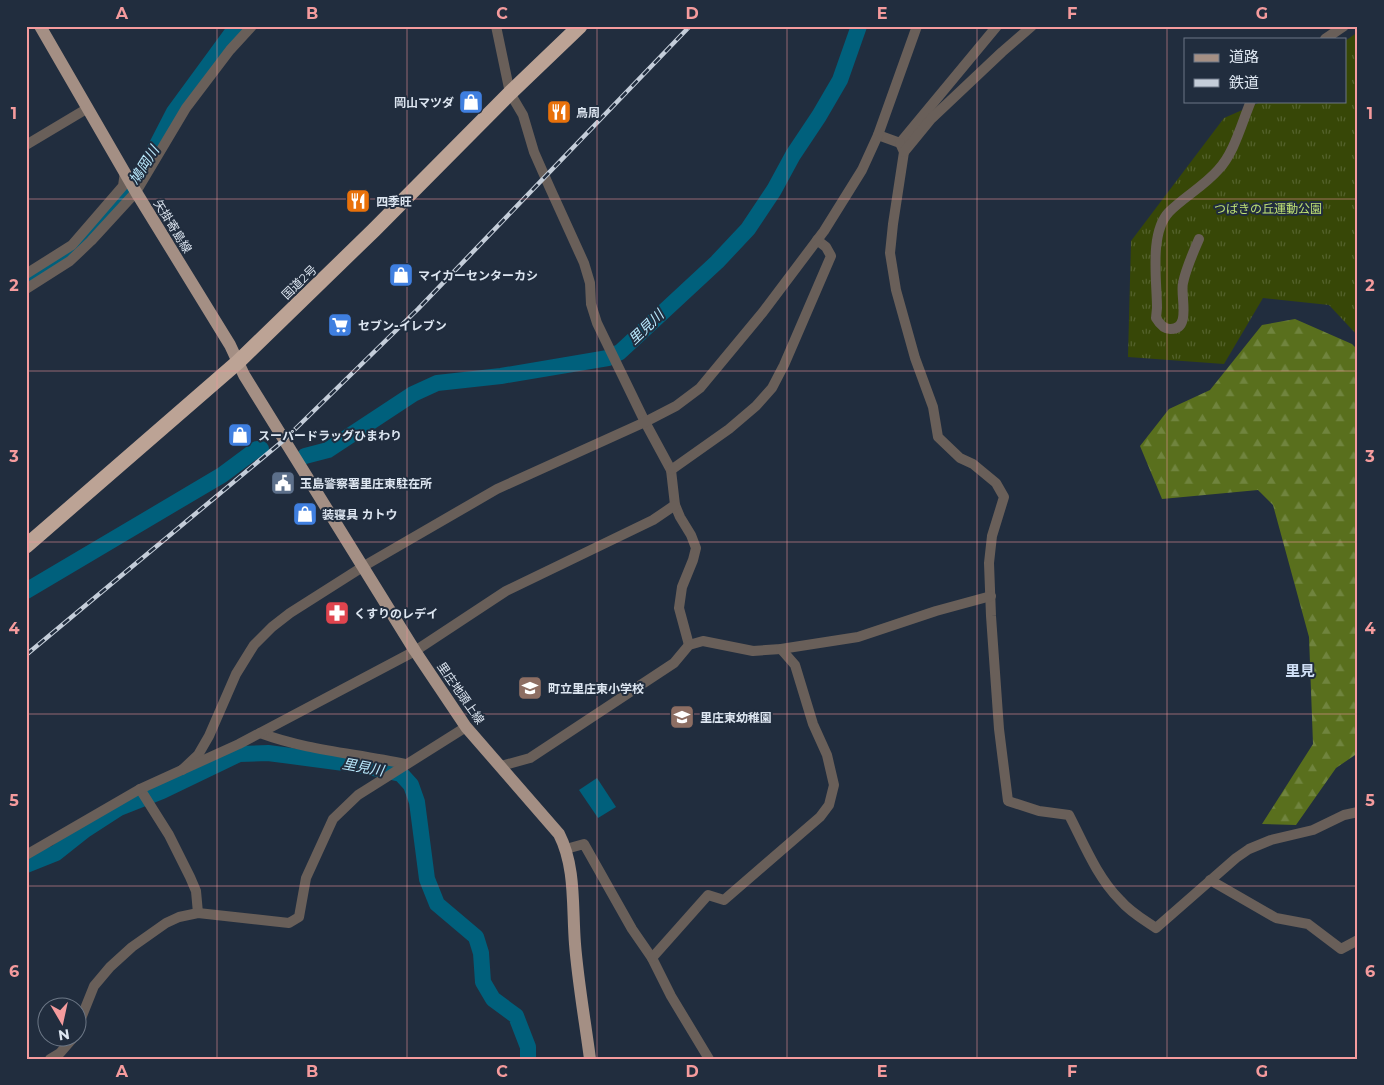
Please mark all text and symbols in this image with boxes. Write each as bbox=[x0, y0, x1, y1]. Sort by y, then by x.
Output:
text: A bbox=[115, 4, 129, 23]
text: B bbox=[306, 4, 318, 23]
text: C bbox=[496, 4, 508, 23]
text: D bbox=[685, 4, 699, 23]
text: E bbox=[877, 4, 887, 23]
text: F bbox=[1067, 4, 1077, 23]
text: G bbox=[1256, 4, 1268, 23]
legend bbox=[1184, 38, 1346, 102]
text: 道路 bbox=[1229, 47, 1259, 66]
text: 鉄道 bbox=[1229, 73, 1259, 92]
shop icon: 岡山マツダ bbox=[458, 89, 484, 115]
place label: 岡山マツダ bbox=[394, 95, 454, 110]
restaurant icon: 鳥周 bbox=[546, 99, 572, 125]
text: 1 bbox=[11, 104, 17, 123]
text: 1 bbox=[1367, 104, 1373, 123]
place label: 鳥周 bbox=[576, 105, 600, 120]
water label: 鳩岡川 bbox=[125, 141, 164, 188]
restaurant icon: 四季旺 bbox=[345, 188, 371, 214]
place label: 四季旺 bbox=[376, 194, 412, 209]
street label: 矢掛寄島線 bbox=[151, 197, 195, 255]
park label: つばきの丘運動公園 bbox=[1214, 201, 1322, 216]
street label: 国道2号 bbox=[278, 262, 320, 302]
shop icon: マイカーセンターカシ bbox=[388, 262, 414, 288]
place label: マイカーセンターカシ bbox=[418, 268, 538, 283]
text: 2 bbox=[9, 276, 19, 295]
text: 2 bbox=[1365, 276, 1375, 295]
water label: 里見川 bbox=[625, 305, 669, 348]
supermarket icon: セブン-イレブン bbox=[327, 312, 353, 338]
place label: セブン-イレブン bbox=[358, 318, 447, 333]
shop icon: スーパードラッグひまわり bbox=[227, 422, 253, 448]
place label: スーパードラッグひまわり bbox=[258, 428, 402, 443]
text: 3 bbox=[8, 447, 19, 466]
text: 3 bbox=[1364, 447, 1375, 466]
public building icon: 玉島警察署里庄東駐在所 bbox=[270, 470, 296, 496]
place label: 玉島警察署里庄東駐在所 bbox=[300, 476, 432, 491]
shop icon: 装寝具 カトウ bbox=[292, 501, 318, 527]
place label: 装寝具 カトウ bbox=[322, 507, 397, 522]
pharmacy icon: くすりのレデイ bbox=[324, 600, 350, 626]
place label: くすりのレデイ bbox=[354, 606, 438, 621]
text: 4 bbox=[8, 619, 20, 638]
text: 4 bbox=[1364, 619, 1376, 638]
street label: 里庄地頭上線 bbox=[434, 659, 488, 727]
district label: 里見 bbox=[1285, 661, 1315, 680]
school or university icon: 町立里庄東小学校 bbox=[517, 675, 543, 701]
place label: 町立里庄東小学校 bbox=[548, 681, 644, 696]
school or university icon: 里庄東幼稚園 bbox=[669, 704, 695, 730]
place label: 里庄東幼稚園 bbox=[700, 710, 772, 725]
water label: 里見川 bbox=[341, 754, 387, 780]
text: 5 bbox=[9, 791, 19, 810]
text: 5 bbox=[1365, 791, 1375, 810]
text: 6 bbox=[9, 962, 19, 981]
text: 6 bbox=[1365, 962, 1375, 981]
north arrow bbox=[38, 998, 88, 1048]
text: N bbox=[57, 1025, 71, 1045]
text: A bbox=[115, 1062, 129, 1081]
text: B bbox=[306, 1062, 318, 1081]
text: C bbox=[496, 1062, 508, 1081]
text: D bbox=[685, 1062, 699, 1081]
text: E bbox=[877, 1062, 887, 1081]
text: F bbox=[1067, 1062, 1077, 1081]
text: G bbox=[1256, 1062, 1268, 1081]

